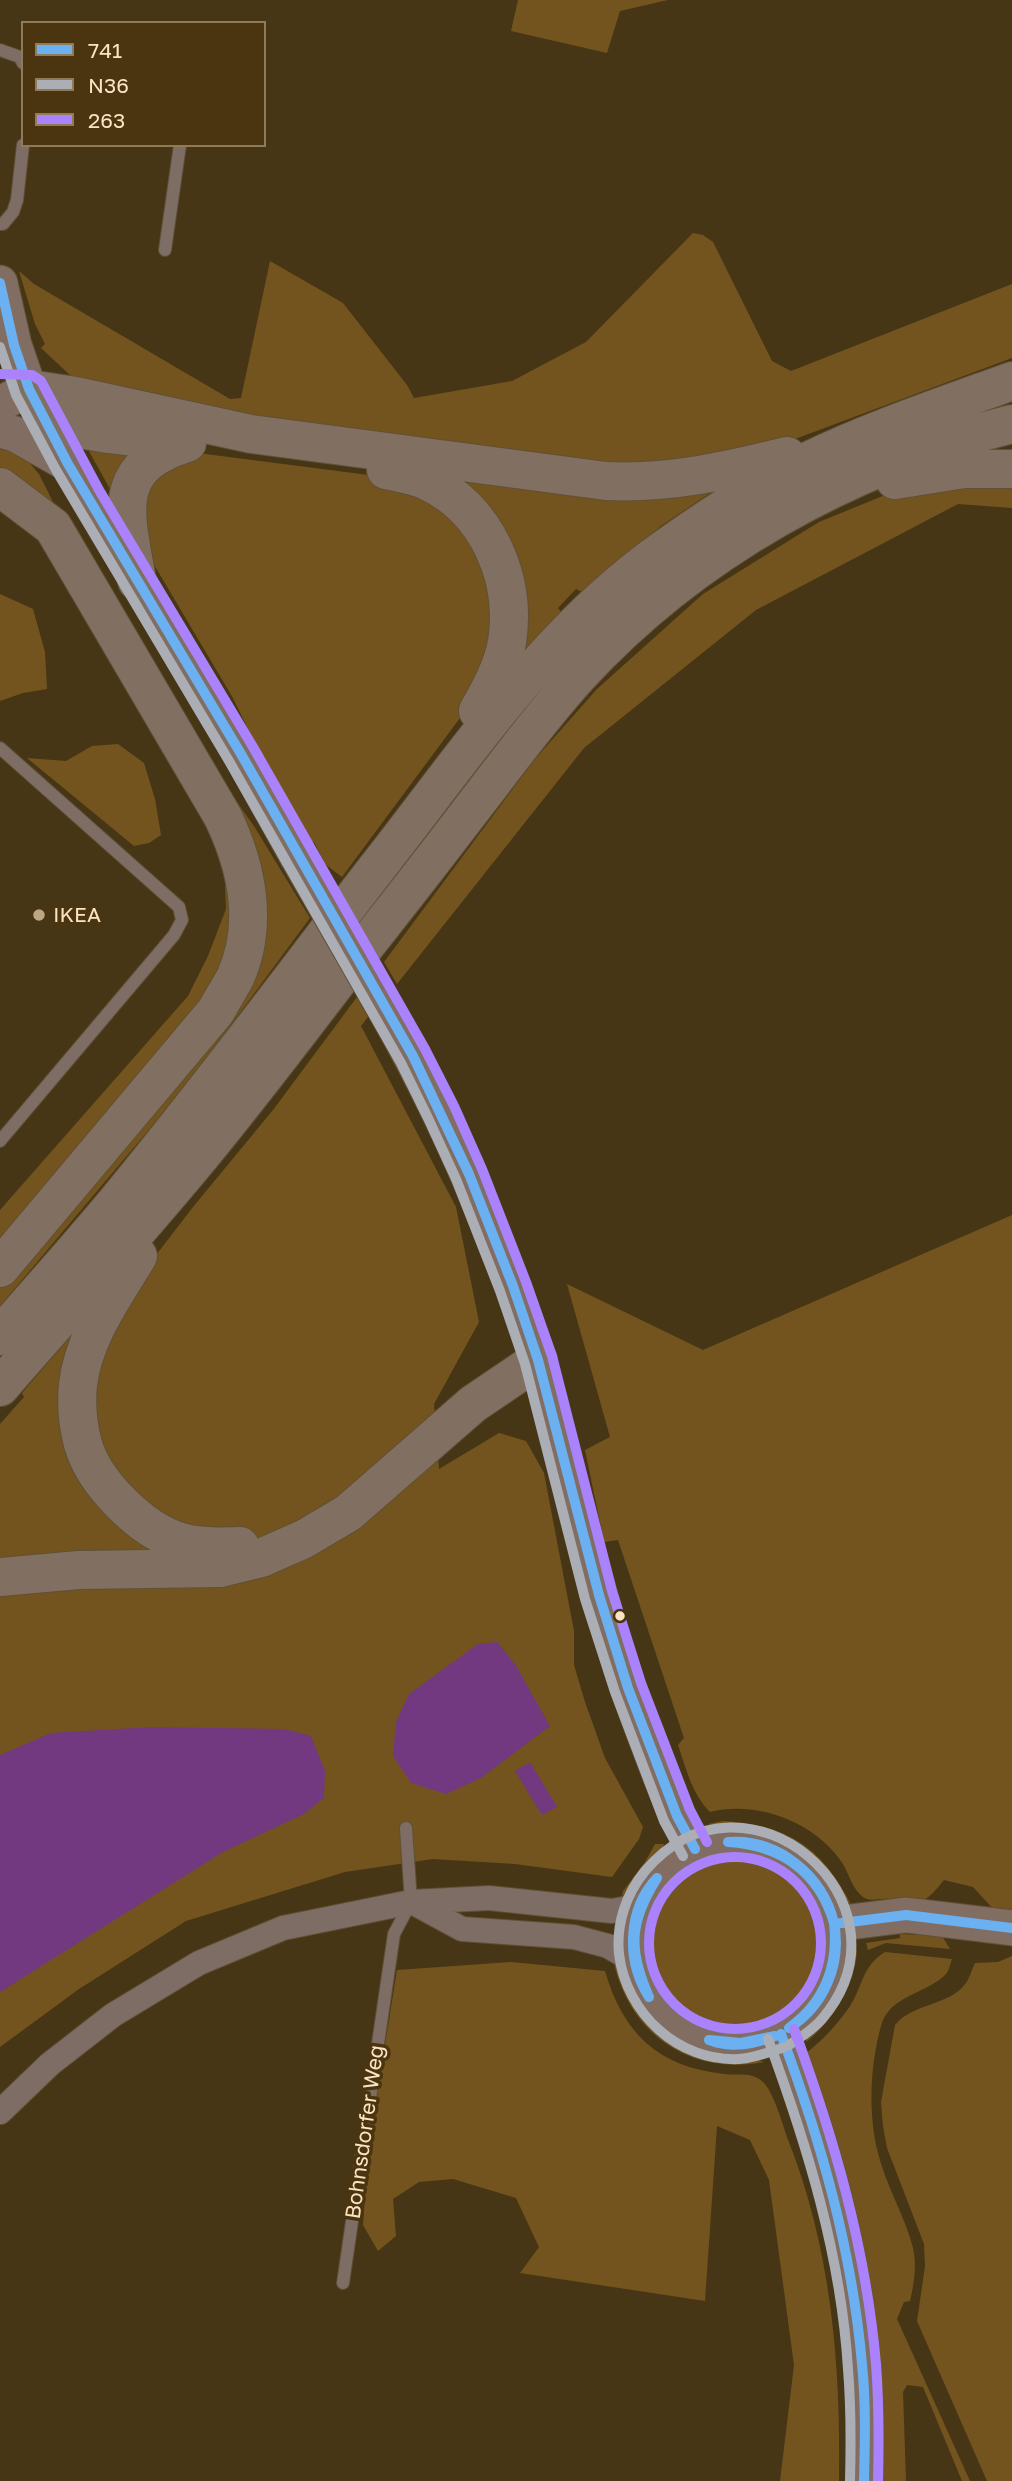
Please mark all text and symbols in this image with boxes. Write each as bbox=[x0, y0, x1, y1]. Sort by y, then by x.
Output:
legend bbox=[21, 21, 266, 147]
text: 741 bbox=[88, 37, 122, 63]
text: N36 bbox=[88, 72, 129, 98]
text: 263 bbox=[88, 107, 125, 133]
place label: IKEA bbox=[53, 902, 101, 928]
marker: IKEA bbox=[31, 907, 47, 923]
unlabelled marker bbox=[613, 1609, 627, 1623]
street label: Bohnsdorfer Weg bbox=[340, 2043, 390, 2221]

